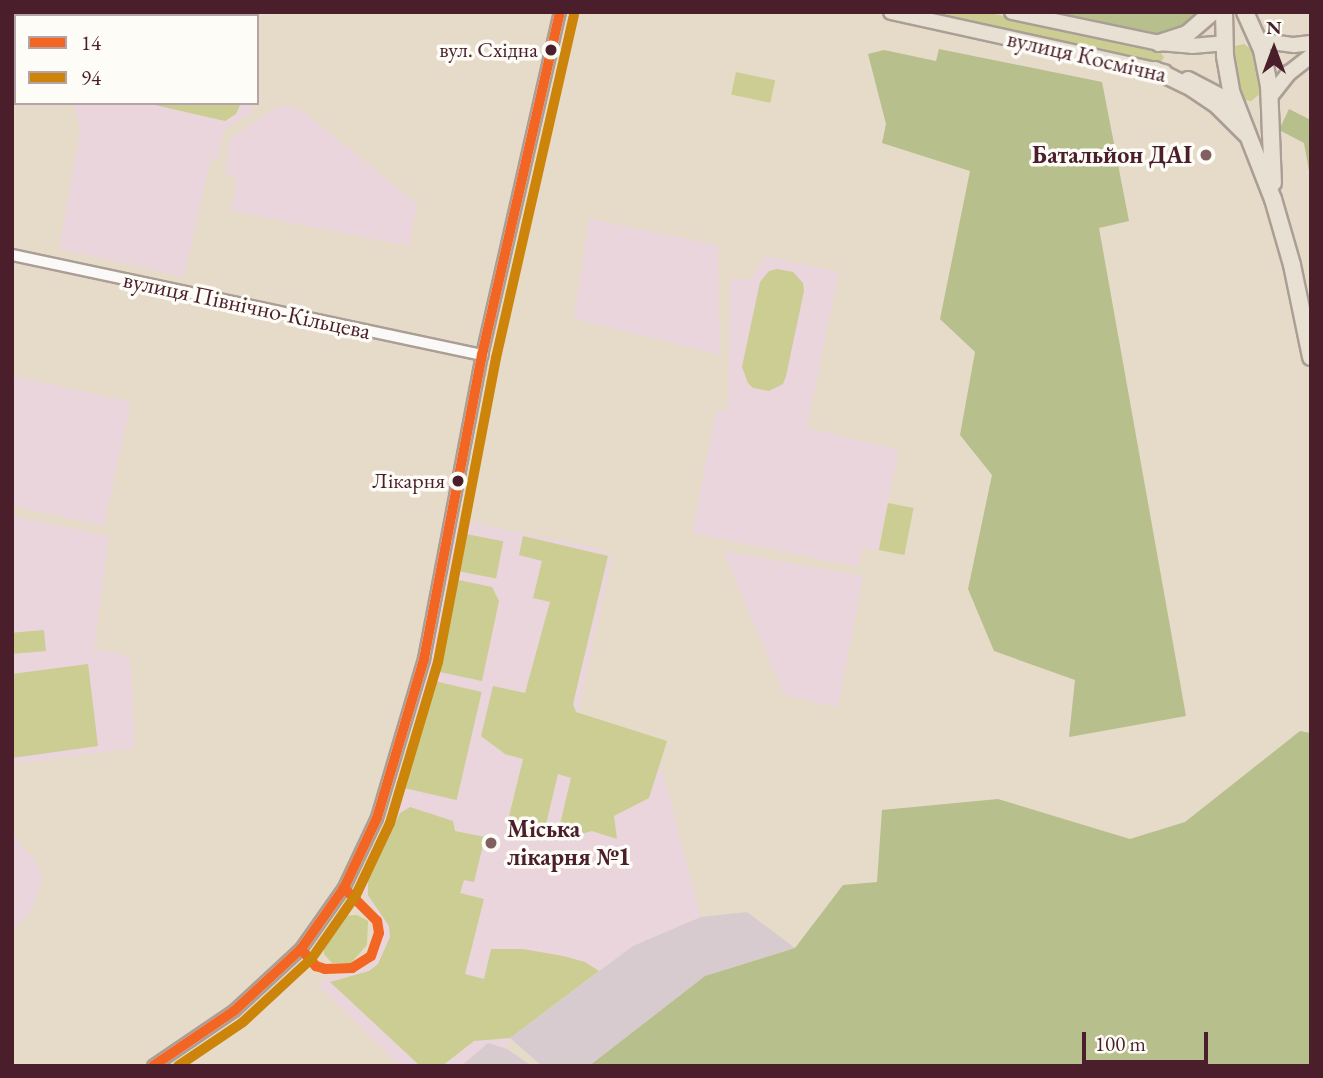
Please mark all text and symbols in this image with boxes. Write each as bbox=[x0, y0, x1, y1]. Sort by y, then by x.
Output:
legend bbox=[14, 14, 259, 105]
north arrow bbox=[1239, 14, 1309, 84]
text: N bbox=[1266, 15, 1282, 40]
street label: вулиця Космічна bbox=[1005, 24, 1169, 88]
text: 14 bbox=[81, 29, 101, 56]
place label: вул. Східна bbox=[439, 37, 538, 63]
marker: вул. Східна bbox=[544, 43, 558, 57]
text: 94 bbox=[81, 64, 101, 91]
place label: Батальйон ДАI bbox=[1032, 141, 1192, 169]
marker: Батальйон ДАI bbox=[1198, 147, 1214, 163]
street label: вулиця Північно-Кільцева bbox=[121, 265, 373, 345]
place label: Лікарня bbox=[372, 468, 445, 494]
marker: Лікарня bbox=[451, 474, 465, 488]
place label: Міська лікарня №1 bbox=[507, 815, 631, 871]
marker: Міська лікарня №1 bbox=[481, 833, 501, 853]
scale bar bbox=[1085, 1018, 1211, 1062]
text: 100 m bbox=[1095, 1030, 1146, 1057]

